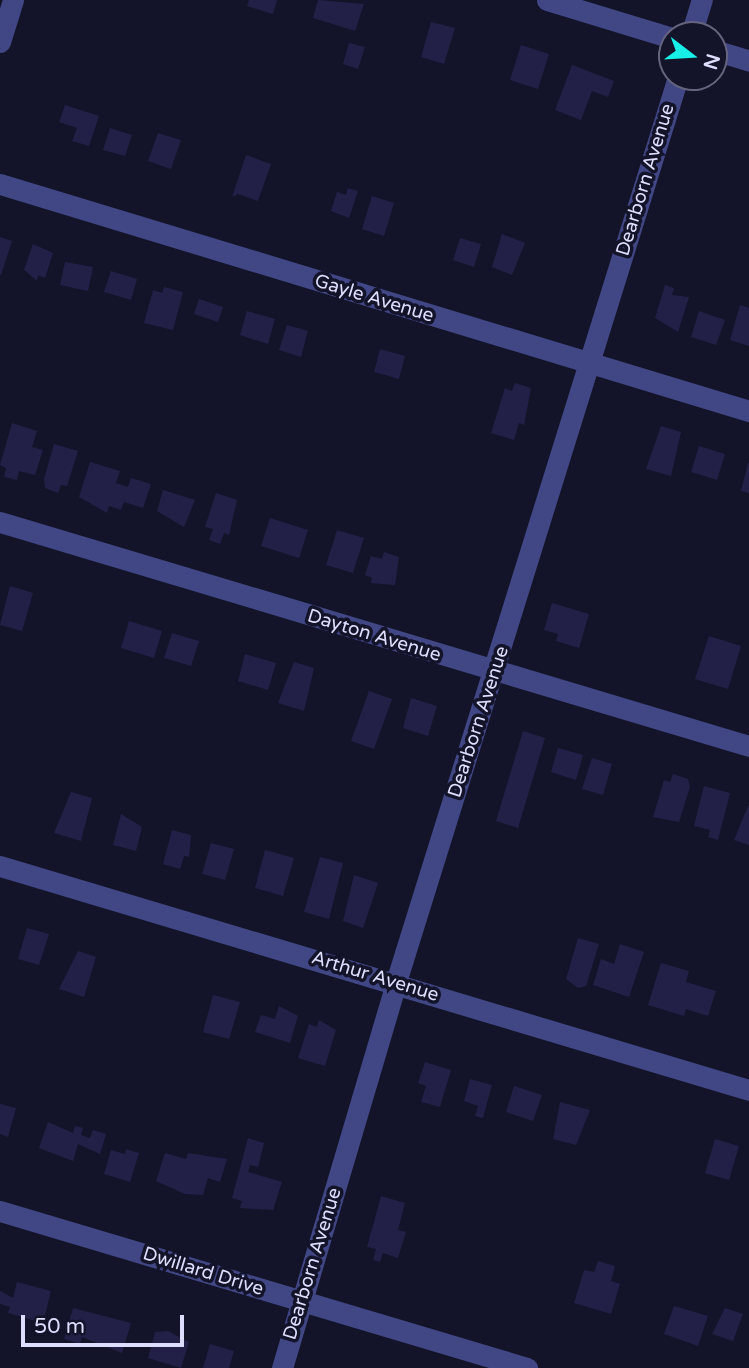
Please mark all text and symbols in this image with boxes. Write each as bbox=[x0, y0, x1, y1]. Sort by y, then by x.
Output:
north arrow bbox=[658, 21, 728, 91]
text: N bbox=[698, 51, 724, 72]
street label: Dearborn Avenue bbox=[612, 101, 680, 259]
street label: Gayle Avenue bbox=[312, 270, 436, 328]
street label: Dayton Avenue bbox=[305, 605, 443, 667]
street label: Dearborn Avenue bbox=[444, 643, 514, 801]
street label: Arthur Avenue bbox=[309, 947, 441, 1007]
street label: Dearborn Avenue bbox=[279, 1185, 347, 1343]
street label: Dwillard Drive bbox=[140, 1243, 266, 1301]
scale bar bbox=[24, 1302, 187, 1346]
text: 50 m bbox=[34, 1314, 85, 1339]

